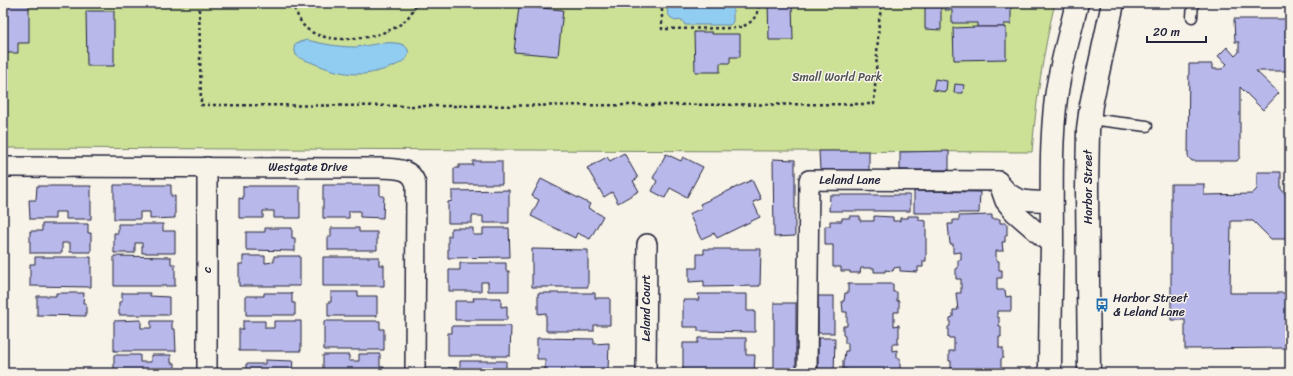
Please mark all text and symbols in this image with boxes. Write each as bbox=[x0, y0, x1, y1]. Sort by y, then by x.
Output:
scale bar bbox=[1147, 18, 1206, 44]
text: 20 m bbox=[1153, 21, 1180, 43]
park label: Small World Park bbox=[792, 66, 883, 88]
street label: Harbor Street bbox=[1077, 149, 1099, 224]
street label: Westgate Drive bbox=[268, 156, 348, 178]
street label: Leland Lane bbox=[819, 169, 881, 191]
street label: c bbox=[196, 267, 218, 273]
street label: Leland Court bbox=[635, 274, 657, 342]
place label: Harbor Street & Leland Lane bbox=[1113, 287, 1189, 323]
bus stop icon: Harbor Street & Leland Lane bbox=[1094, 297, 1110, 313]

